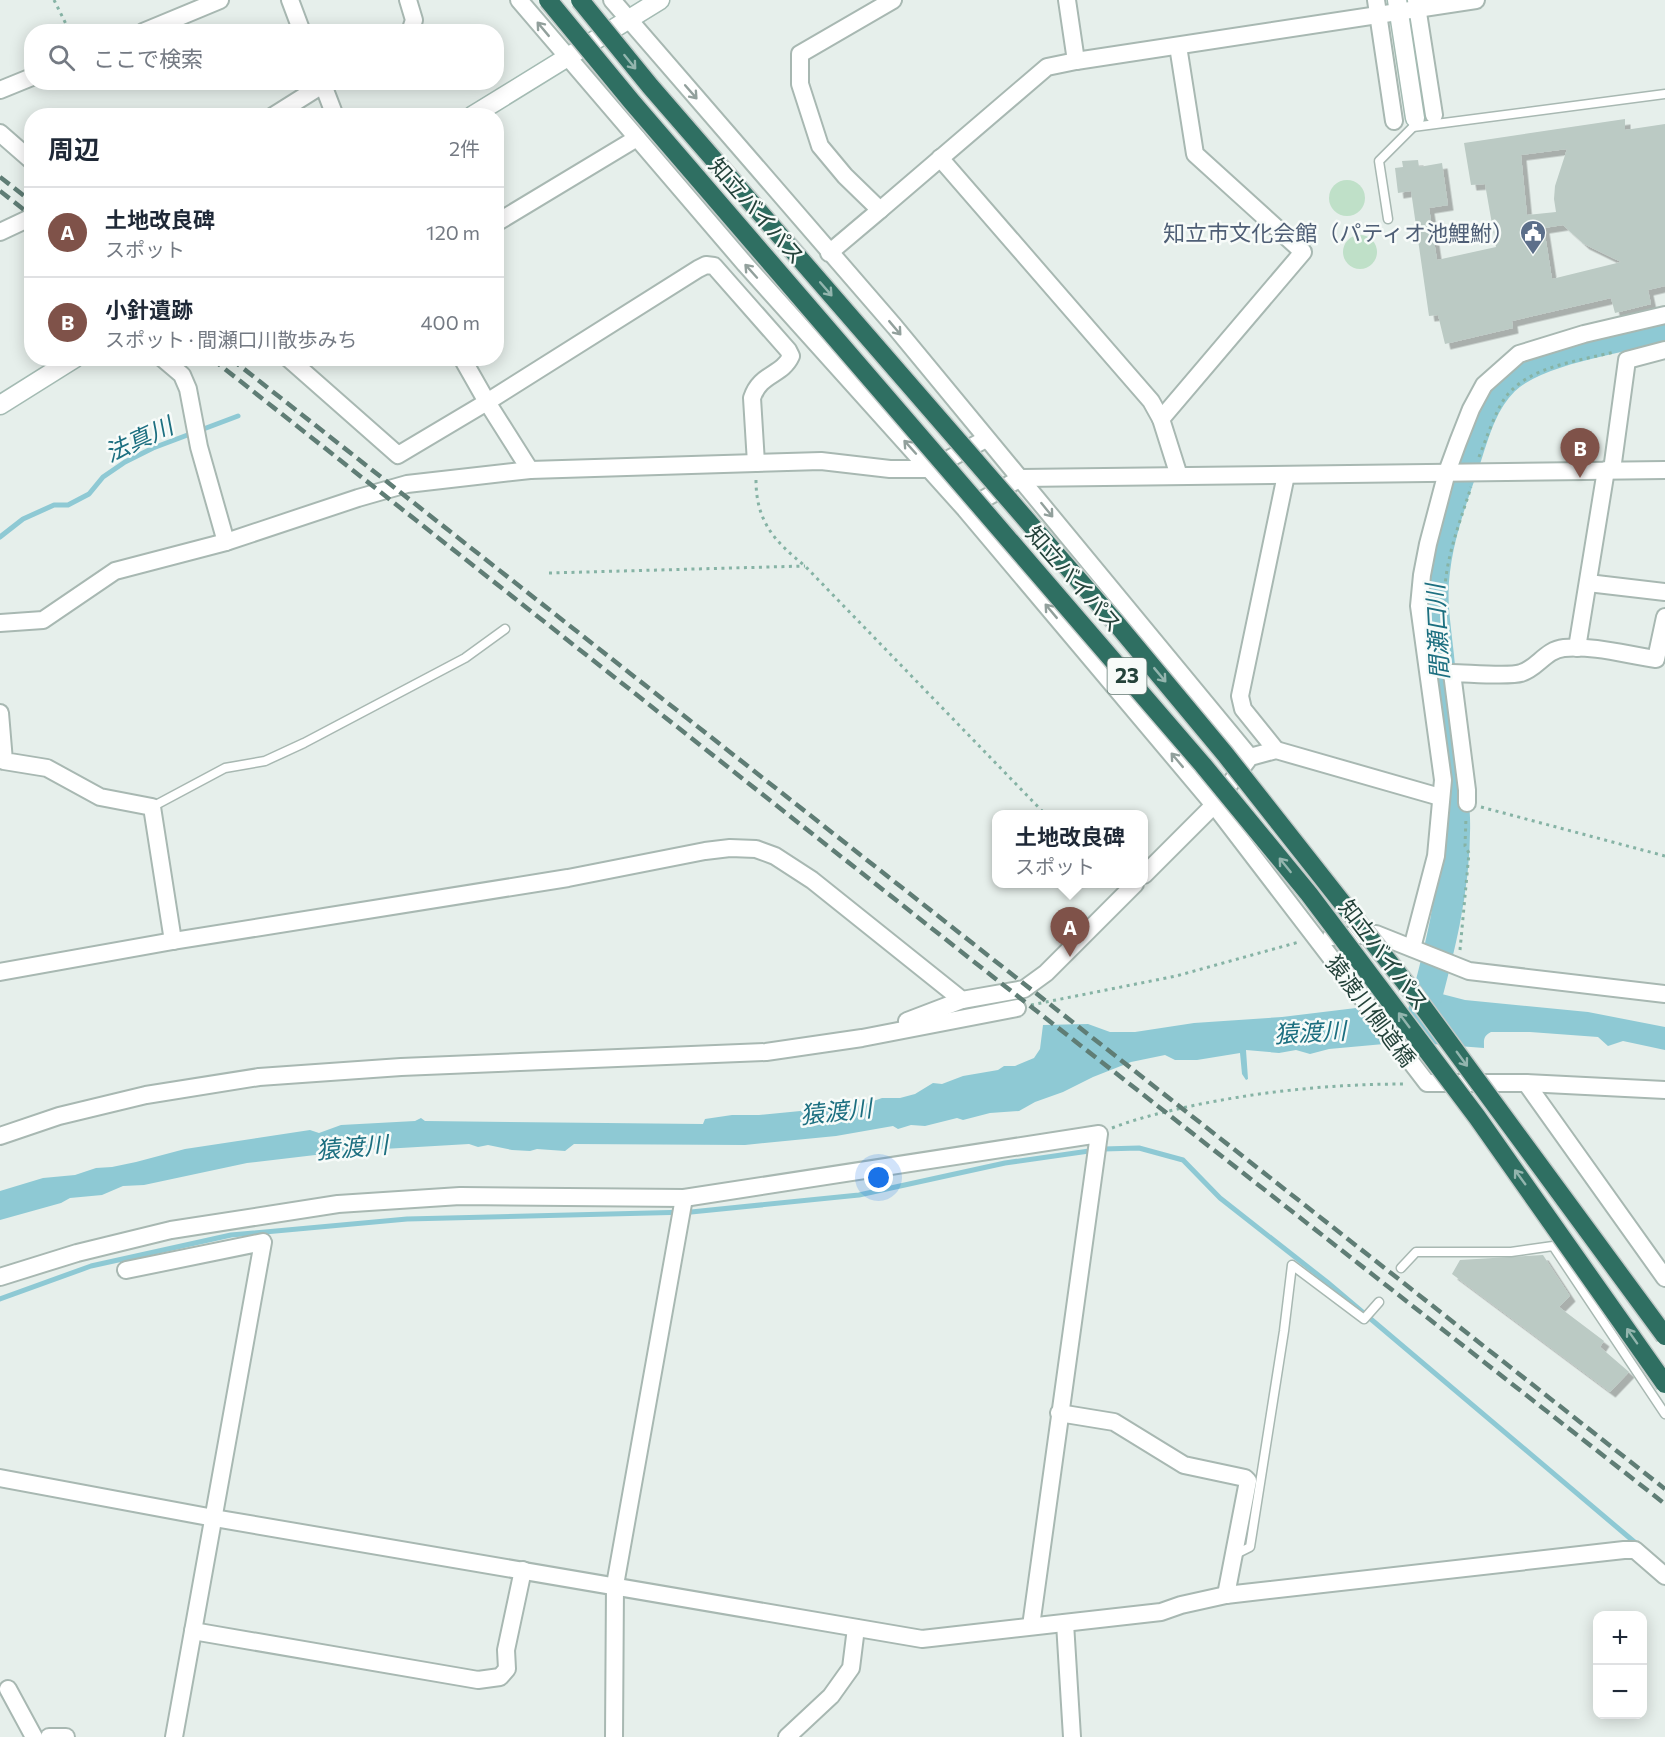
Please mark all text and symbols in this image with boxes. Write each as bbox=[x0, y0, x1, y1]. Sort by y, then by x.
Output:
one-way arrow bbox=[536, 22, 550, 37]
search box bbox=[24, 24, 504, 90]
icon: search bbox=[45, 41, 78, 74]
text: ここで検索 bbox=[93, 45, 203, 72]
one-way arrow bbox=[624, 54, 637, 70]
one-way arrow bbox=[684, 84, 698, 99]
text: 周辺 bbox=[48, 133, 100, 164]
text: 2件 bbox=[449, 136, 480, 160]
street label: 知立バイパス bbox=[704, 152, 811, 269]
text: 土地改良碑 bbox=[105, 206, 215, 233]
public building icon: 知立市文化会館（パティオ池鯉鮒） bbox=[1518, 218, 1548, 256]
place label: 知立市文化会館（パティオ池鯉鮒） bbox=[1163, 219, 1514, 246]
text: A bbox=[60, 220, 75, 244]
text: 120 m bbox=[426, 220, 480, 244]
text: スポット bbox=[105, 237, 185, 261]
one-way arrow bbox=[744, 264, 758, 279]
one-way arrow bbox=[819, 281, 833, 296]
text: 小針遺跡 bbox=[105, 296, 193, 323]
text: B bbox=[61, 310, 74, 334]
text: 400 m bbox=[421, 310, 480, 334]
one-way arrow bbox=[888, 320, 902, 335]
text: スポット · 間瀬口川散歩みち bbox=[105, 327, 357, 351]
water label: 法真川 bbox=[100, 409, 180, 467]
pin: B bbox=[1560, 428, 1600, 478]
one-way arrow bbox=[903, 440, 917, 455]
one-way arrow bbox=[1040, 502, 1054, 517]
street label: 知立バイパス bbox=[1021, 520, 1128, 637]
water label: 間瀬口川 bbox=[1419, 580, 1453, 681]
one-way arrow bbox=[1044, 604, 1058, 619]
road number: 23 bbox=[1108, 658, 1146, 694]
one-way arrow bbox=[1153, 667, 1166, 683]
one-way arrow bbox=[1170, 752, 1183, 768]
popup bbox=[992, 810, 1148, 888]
text: 土地改良碑 bbox=[1015, 823, 1125, 850]
text: スポット bbox=[1015, 854, 1095, 878]
one-way arrow bbox=[1278, 858, 1292, 873]
street label: 知立バイパス bbox=[1334, 894, 1435, 1015]
pin: A bbox=[1050, 908, 1090, 957]
street label: 猿渡川側道橋 bbox=[1321, 950, 1422, 1072]
one-way arrow bbox=[1397, 1012, 1410, 1028]
water label: 猿渡川 bbox=[1273, 1015, 1350, 1048]
one-way arrow bbox=[1456, 1051, 1468, 1067]
water label: 猿渡川 bbox=[799, 1092, 876, 1129]
water label: 猿渡川 bbox=[315, 1129, 392, 1164]
your location bbox=[864, 1163, 893, 1192]
one-way arrow bbox=[1514, 1169, 1526, 1185]
one-way arrow bbox=[1626, 1329, 1638, 1345]
map controls bbox=[1593, 1611, 1647, 1719]
button: + bbox=[1593, 1611, 1647, 1665]
button: − bbox=[1593, 1665, 1647, 1719]

